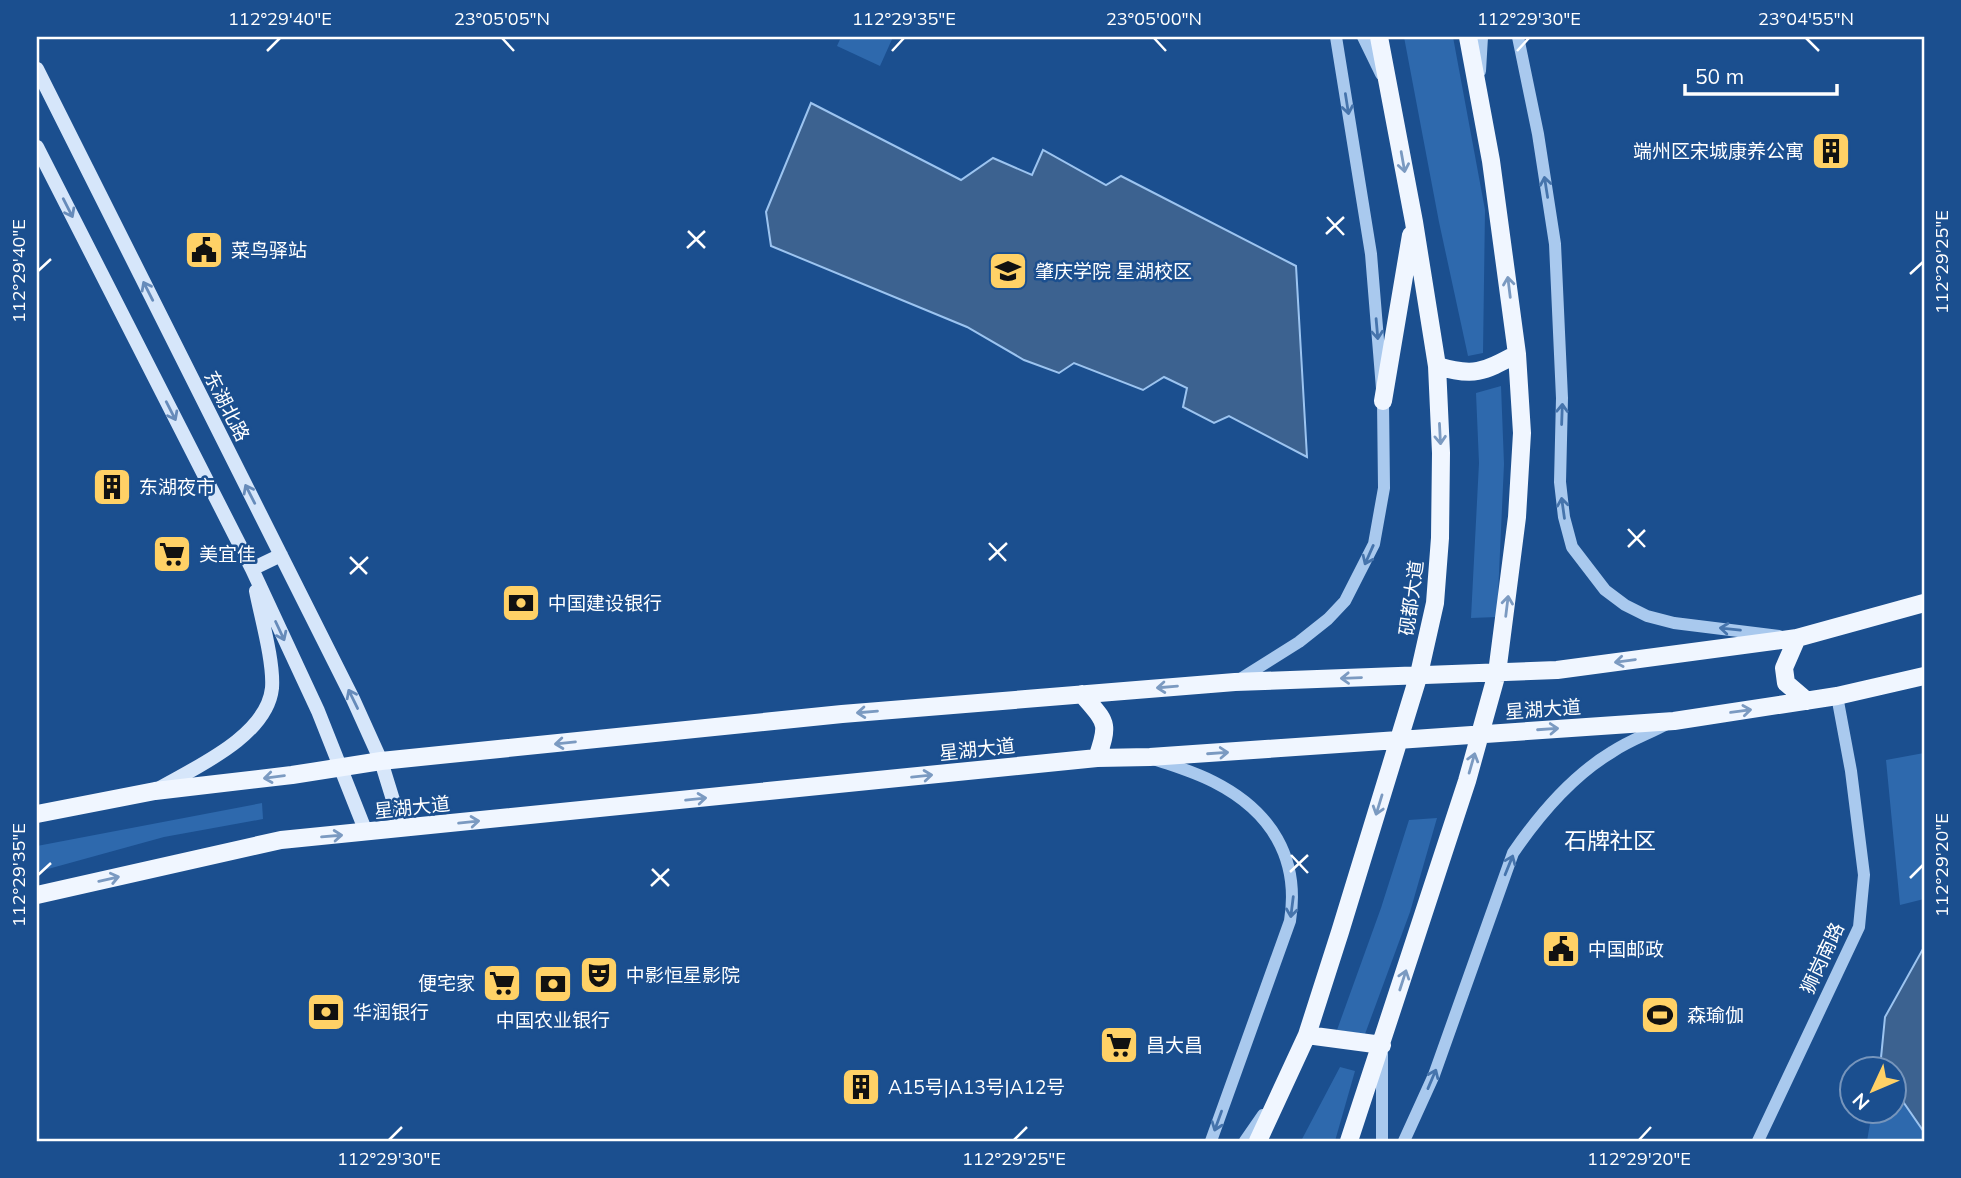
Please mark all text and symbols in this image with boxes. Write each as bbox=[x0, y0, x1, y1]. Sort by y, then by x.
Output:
text: 112°29'40"E bbox=[228, 7, 332, 30]
text: 23°05'05"N bbox=[454, 7, 550, 30]
text: 112°29'35"E bbox=[852, 7, 956, 30]
text: 23°05'00"N bbox=[1106, 7, 1202, 30]
text: 112°29'30"E bbox=[1477, 7, 1581, 30]
text: 23°04'55"N bbox=[1758, 7, 1854, 30]
scale bar bbox=[1685, 52, 1837, 96]
text: 50 m bbox=[1695, 63, 1744, 89]
one-way arrow bbox=[1341, 92, 1354, 115]
building icon: 端州区宋城康养公寓 bbox=[1810, 130, 1852, 172]
place label: 端州区宋城康养公寓 bbox=[1633, 139, 1804, 163]
one-way arrow bbox=[1397, 150, 1410, 173]
one-way arrow bbox=[1539, 176, 1552, 199]
one-way arrow bbox=[61, 197, 75, 218]
text: 112°29'25"E bbox=[1930, 210, 1953, 314]
text: 112°29'40"E bbox=[7, 219, 30, 323]
public building icon: 菜鸟驿站 bbox=[183, 229, 225, 271]
place label: 菜鸟驿站 bbox=[231, 238, 307, 262]
school or university icon: 肇庆学院 星湖校区 bbox=[987, 250, 1029, 292]
place label: 肇庆学院 星湖校区 bbox=[1035, 259, 1192, 283]
one-way arrow bbox=[1502, 276, 1515, 299]
one-way arrow bbox=[140, 281, 154, 302]
one-way arrow bbox=[1371, 318, 1384, 340]
street label: 东湖北路 bbox=[199, 367, 255, 445]
one-way arrow bbox=[165, 400, 179, 421]
one-way arrow bbox=[1555, 403, 1569, 426]
one-way arrow bbox=[1433, 423, 1446, 446]
building icon: 东湖夜市 bbox=[91, 466, 133, 508]
place label: 东湖夜市 bbox=[139, 475, 215, 499]
one-way arrow bbox=[242, 484, 256, 505]
one-way arrow bbox=[1557, 497, 1570, 520]
supermarket icon: 美宜佳 bbox=[151, 533, 193, 575]
place label: 美宜佳 bbox=[199, 542, 256, 566]
one-way arrow bbox=[1362, 544, 1375, 565]
street label: 砚都大道 bbox=[1394, 559, 1428, 637]
bank icon: 中国建设银行 bbox=[500, 582, 542, 624]
place label: 中国建设银行 bbox=[548, 591, 662, 615]
one-way arrow bbox=[1501, 595, 1514, 617]
one-way arrow bbox=[274, 620, 288, 641]
one-way arrow bbox=[1719, 622, 1742, 635]
one-way arrow bbox=[1614, 655, 1636, 668]
one-way arrow bbox=[1340, 671, 1363, 684]
one-way arrow bbox=[1156, 681, 1179, 694]
one-way arrow bbox=[346, 689, 359, 710]
street label: 星湖大道 bbox=[1504, 694, 1582, 724]
one-way arrow bbox=[1729, 704, 1752, 717]
one-way arrow bbox=[856, 706, 879, 719]
one-way arrow bbox=[1536, 723, 1559, 736]
street label: 星湖大道 bbox=[938, 733, 1016, 765]
one-way arrow bbox=[554, 736, 577, 749]
one-way arrow bbox=[1207, 746, 1229, 759]
one-way arrow bbox=[1466, 752, 1479, 775]
one-way arrow bbox=[910, 769, 933, 782]
one-way arrow bbox=[263, 771, 286, 784]
street label: 星湖大道 bbox=[373, 791, 451, 823]
one-way arrow bbox=[684, 792, 707, 805]
one-way arrow bbox=[1371, 794, 1384, 816]
text: 112°29'20"E bbox=[1930, 813, 1953, 917]
one-way arrow bbox=[458, 815, 480, 828]
text: 112°29'35"E bbox=[7, 823, 30, 927]
district label: 石牌社区 bbox=[1564, 826, 1656, 855]
one-way arrow bbox=[320, 829, 343, 842]
one-way arrow bbox=[1503, 854, 1516, 876]
one-way arrow bbox=[97, 872, 120, 885]
one-way arrow bbox=[1286, 895, 1299, 917]
street label: 狮岗南路 bbox=[1795, 918, 1849, 998]
public building icon: 中国邮政 bbox=[1540, 928, 1582, 970]
place label: 中国邮政 bbox=[1588, 937, 1664, 961]
theatre icon: 中影恒星影院 bbox=[578, 954, 620, 996]
supermarket icon: 便宅家 bbox=[481, 962, 523, 1004]
bank icon: 中国农业银行 bbox=[532, 963, 574, 1005]
place label: 中影恒星影院 bbox=[626, 963, 740, 987]
one-way arrow bbox=[1397, 969, 1410, 991]
place label: 便宅家 bbox=[418, 971, 475, 995]
bank icon: 华润银行 bbox=[305, 991, 347, 1033]
sports icon: 森瑜伽 bbox=[1639, 994, 1681, 1036]
place label: 华润银行 bbox=[353, 1000, 429, 1024]
place label: 森瑜伽 bbox=[1687, 1003, 1744, 1027]
place label: 中国农业银行 bbox=[496, 1008, 610, 1032]
supermarket icon: 昌大昌 bbox=[1098, 1024, 1140, 1066]
place label: 昌大昌 bbox=[1146, 1033, 1203, 1057]
north arrow bbox=[1839, 1056, 1909, 1126]
building icon: A15号|A13号|A12号 bbox=[840, 1066, 882, 1108]
one-way arrow bbox=[1426, 1069, 1439, 1090]
place label: A15号|A13号|A12号 bbox=[888, 1075, 1065, 1099]
text: N bbox=[1847, 1088, 1874, 1115]
one-way arrow bbox=[1211, 1110, 1224, 1132]
text: 112°29'30"E bbox=[337, 1147, 441, 1170]
text: 112°29'25"E bbox=[962, 1147, 1066, 1170]
text: 112°29'20"E bbox=[1587, 1147, 1691, 1170]

